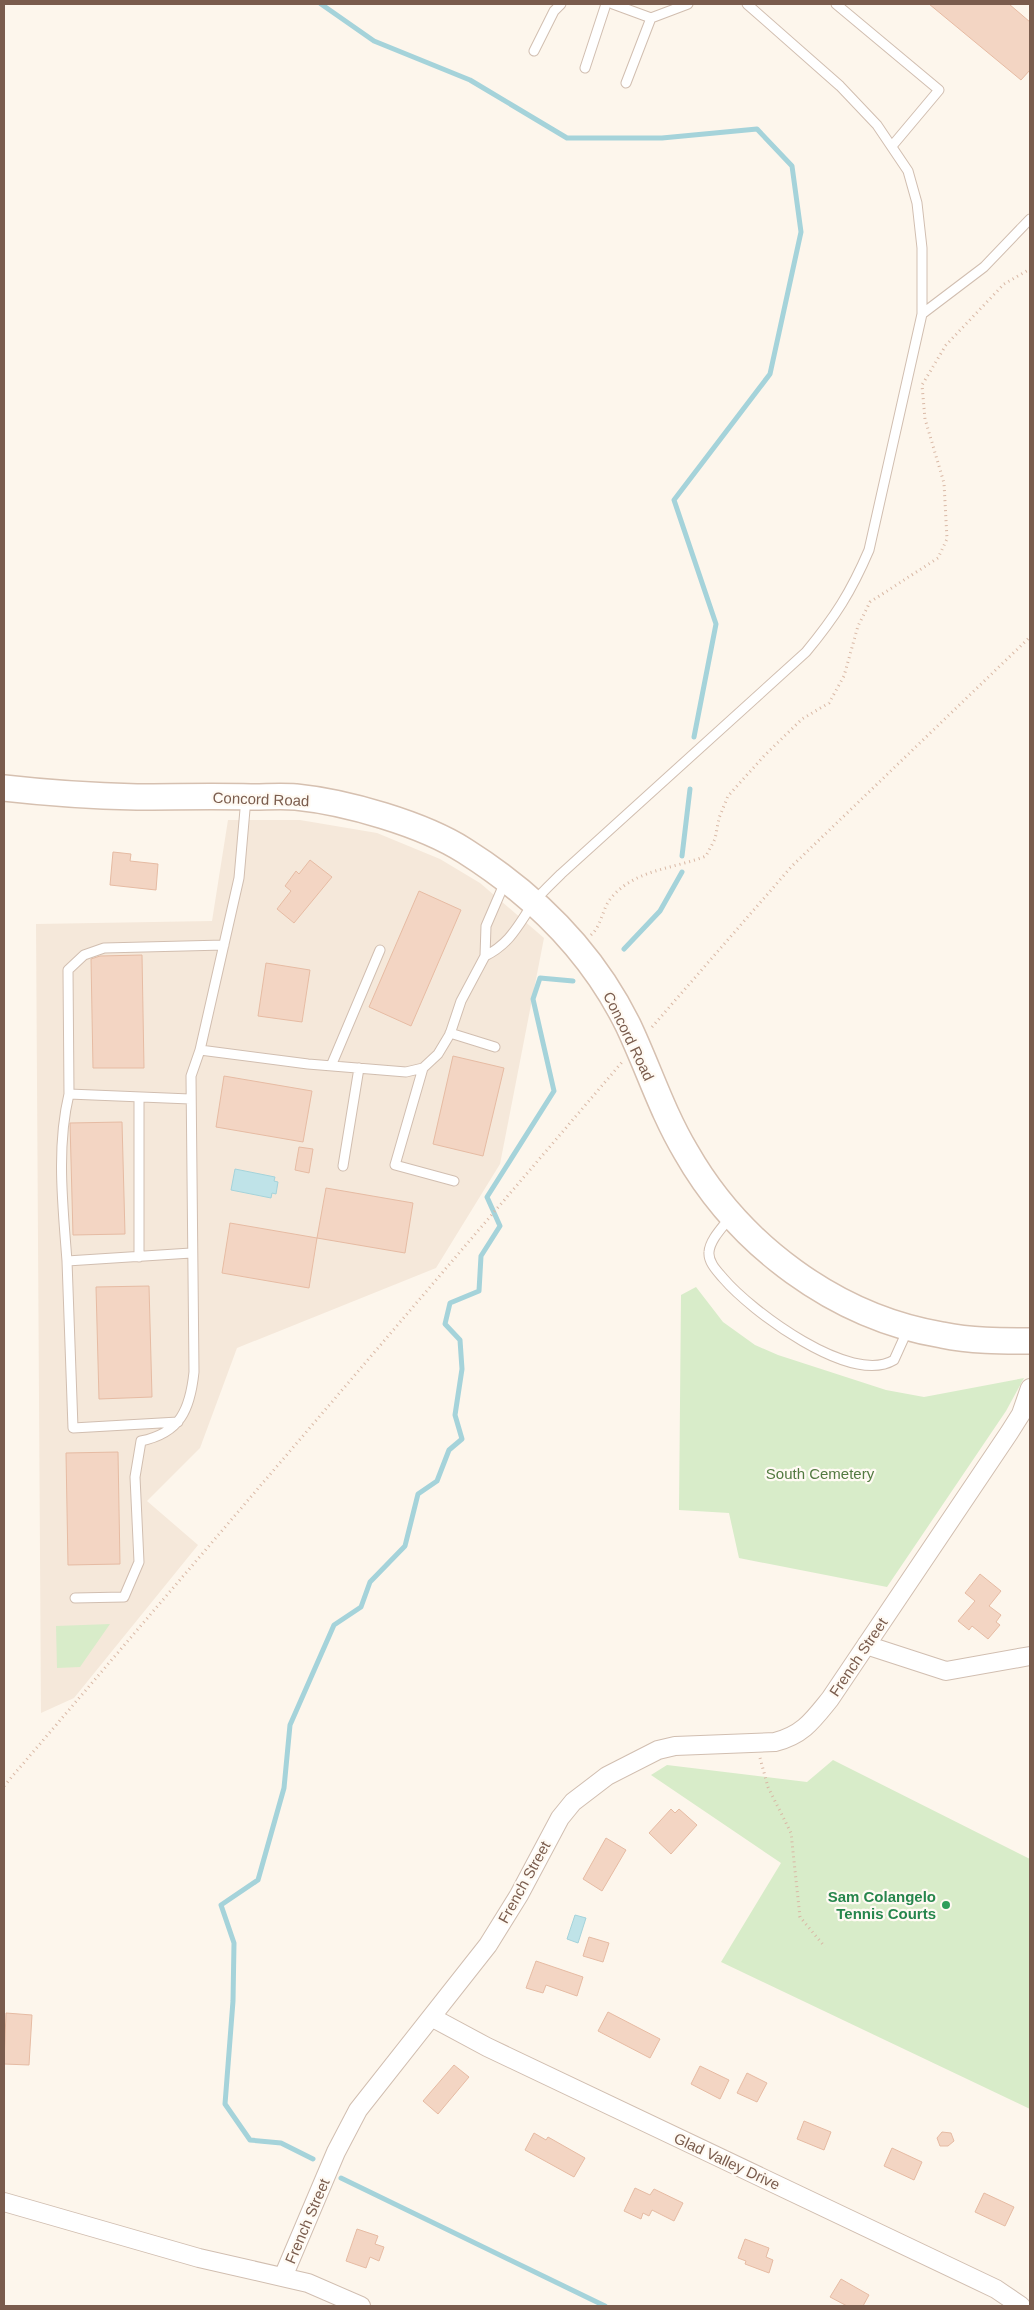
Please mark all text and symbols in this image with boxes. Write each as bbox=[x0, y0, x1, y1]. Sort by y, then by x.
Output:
street label: Concord Road bbox=[212, 789, 310, 809]
street label: Concord Road bbox=[600, 989, 658, 1083]
park label: South Cemetery bbox=[766, 1465, 875, 1482]
street label: French Street bbox=[826, 1614, 891, 1699]
street label: French Street bbox=[495, 1837, 554, 1926]
place label: Sam Colangelo Tennis Courts bbox=[828, 1888, 936, 1922]
marker: Sam Colangelo Tennis Courts bbox=[940, 1899, 952, 1911]
street label: Glad Valley Drive bbox=[671, 2129, 783, 2193]
street label: French Street bbox=[281, 2175, 333, 2266]

